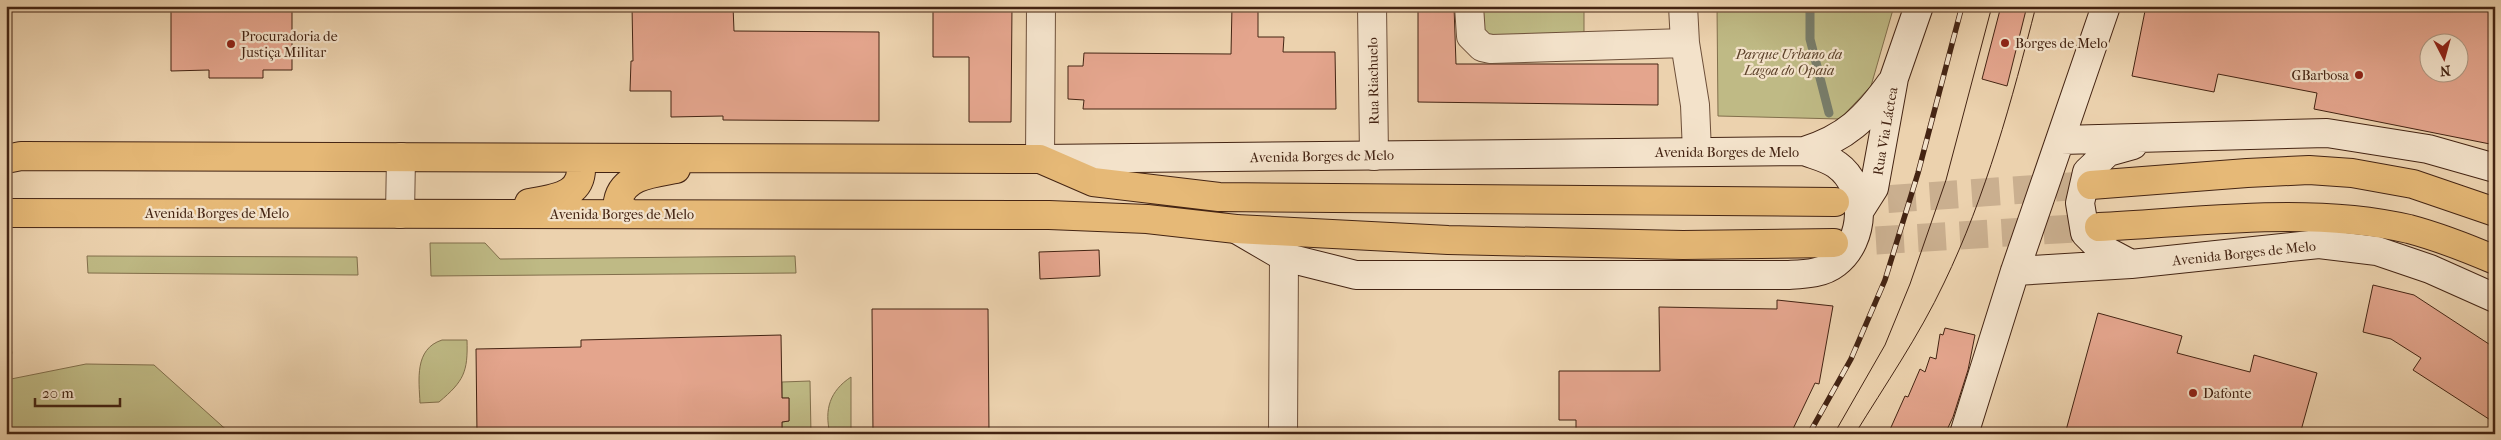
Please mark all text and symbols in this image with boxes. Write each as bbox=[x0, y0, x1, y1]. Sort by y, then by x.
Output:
place label: Procuradoria de Justiça Militar bbox=[240, 28, 338, 61]
north arrow bbox=[2418, 32, 2468, 82]
place label: Borges de Melo bbox=[2015, 35, 2108, 52]
street label: Rua Riachuelo bbox=[1364, 37, 1383, 125]
marker: Borges de Melo bbox=[1999, 37, 2011, 49]
marker: Procuradoria de Justiça Militar bbox=[225, 38, 237, 50]
park label: Parque Urbano da Lagoa do Opaia bbox=[1735, 46, 1842, 79]
text: N bbox=[2439, 61, 2451, 79]
place label: GBarbosa bbox=[2291, 67, 2350, 84]
marker: GBarbosa bbox=[2353, 69, 2365, 81]
street label: Rua Via Láctea bbox=[1869, 85, 1902, 177]
street label: Avenida Borges de Melo bbox=[1654, 144, 1799, 161]
street label: Avenida Borges de Melo bbox=[1249, 147, 1394, 166]
street label: Avenida Borges de Melo bbox=[144, 205, 289, 222]
street label: Avenida Borges de Melo bbox=[549, 206, 694, 223]
street label: Avenida Borges de Melo bbox=[2170, 238, 2317, 270]
scale bar bbox=[35, 375, 120, 407]
text: 20 m bbox=[42, 384, 74, 402]
place label: Dafonte bbox=[2203, 385, 2252, 402]
marker: Dafonte bbox=[2187, 387, 2199, 399]

